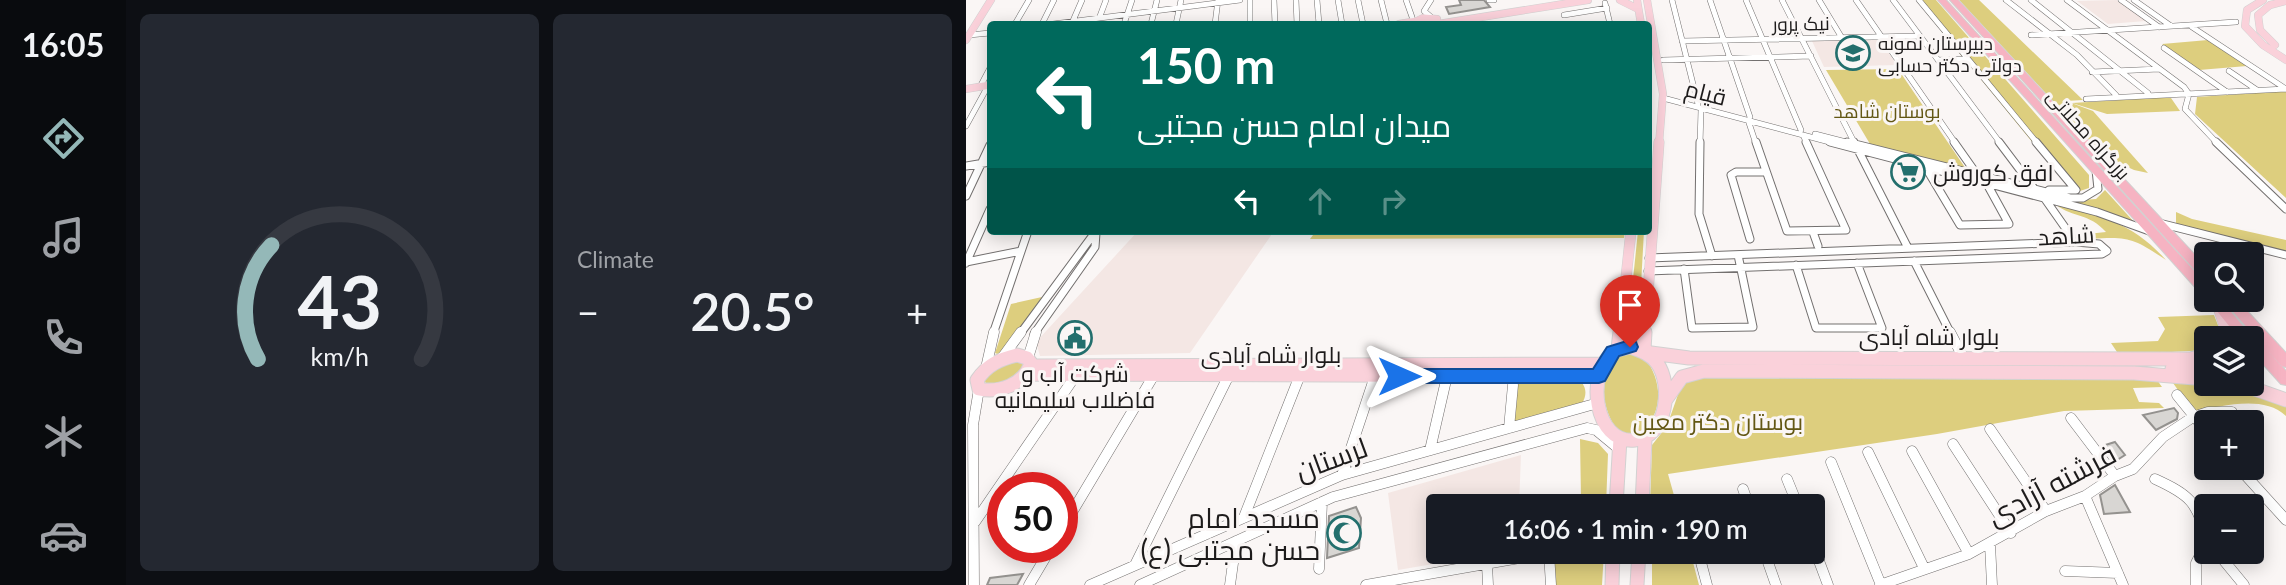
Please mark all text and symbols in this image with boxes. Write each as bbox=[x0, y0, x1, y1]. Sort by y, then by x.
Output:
street label: نیک پرور bbox=[1771, 11, 1830, 37]
text: 16:05 bbox=[22, 25, 104, 64]
place label: دبیرستان نمونه دولتی دکتر حسابی bbox=[1878, 31, 2022, 77]
school or university icon: دبیرستان نمونه دولتی دکتر حسابی bbox=[1834, 34, 1872, 72]
text: 150 m bbox=[1137, 36, 1275, 94]
icon: left bbox=[1022, 49, 1113, 140]
street label: قیام bbox=[1682, 73, 1730, 114]
street label: بزرگراه محلاتی bbox=[2042, 84, 2136, 185]
park label: بوستان شاهد bbox=[1833, 99, 1941, 123]
text: میدان امام حسن مجتبی bbox=[1137, 105, 1451, 144]
icon: directions bbox=[39, 114, 88, 163]
supermarket icon: افق کوروش bbox=[1889, 153, 1927, 191]
place label: افق کوروش bbox=[1933, 158, 2054, 187]
icon: left bbox=[1228, 182, 1266, 220]
icon: ahead bbox=[1301, 182, 1339, 220]
icon: right bbox=[1374, 182, 1412, 220]
icon: music bbox=[39, 213, 88, 262]
street label: شاهد bbox=[2037, 220, 2095, 250]
map controls bbox=[2194, 242, 2264, 564]
button: search bbox=[2194, 242, 2264, 312]
text: Climate bbox=[577, 245, 654, 273]
text: 43 bbox=[297, 257, 382, 345]
pin bbox=[1600, 275, 1660, 347]
text: 20.5° bbox=[690, 280, 815, 342]
icon: arrive bbox=[1611, 286, 1649, 324]
text: − bbox=[577, 289, 599, 335]
text: + bbox=[906, 289, 928, 335]
icon: phone bbox=[39, 313, 88, 362]
public building icon: شرکت آب و فاضلاب سلیمانیه bbox=[1056, 319, 1094, 357]
street label: بلوار شاه آبادی bbox=[1859, 322, 1999, 351]
button: layers bbox=[2194, 326, 2264, 396]
position arrow bbox=[1362, 339, 1436, 413]
text: km/h bbox=[310, 340, 369, 370]
street label: بلوار شاه آبادی bbox=[1201, 340, 1341, 369]
place label: شرکت آب و فاضلاب سلیمانیه bbox=[995, 359, 1155, 413]
park label: بوستان دکتر معین bbox=[1633, 407, 1803, 436]
button: + bbox=[2194, 410, 2264, 480]
icon: climate bbox=[39, 412, 88, 461]
street label: لرستان bbox=[1290, 429, 1372, 488]
street label: فرشته آزادی bbox=[1981, 436, 2122, 533]
speed limit sign: 50 bbox=[987, 472, 1078, 563]
button: − bbox=[2194, 494, 2264, 564]
place label: مسجد امام حسن مجتبی (ع) bbox=[1140, 500, 1320, 569]
icon: car bbox=[39, 511, 88, 560]
text: 16:06 · 1 min · 190 m bbox=[1503, 513, 1748, 545]
mosque icon: مسجد امام حسن مجتبی (ع) bbox=[1325, 514, 1363, 552]

